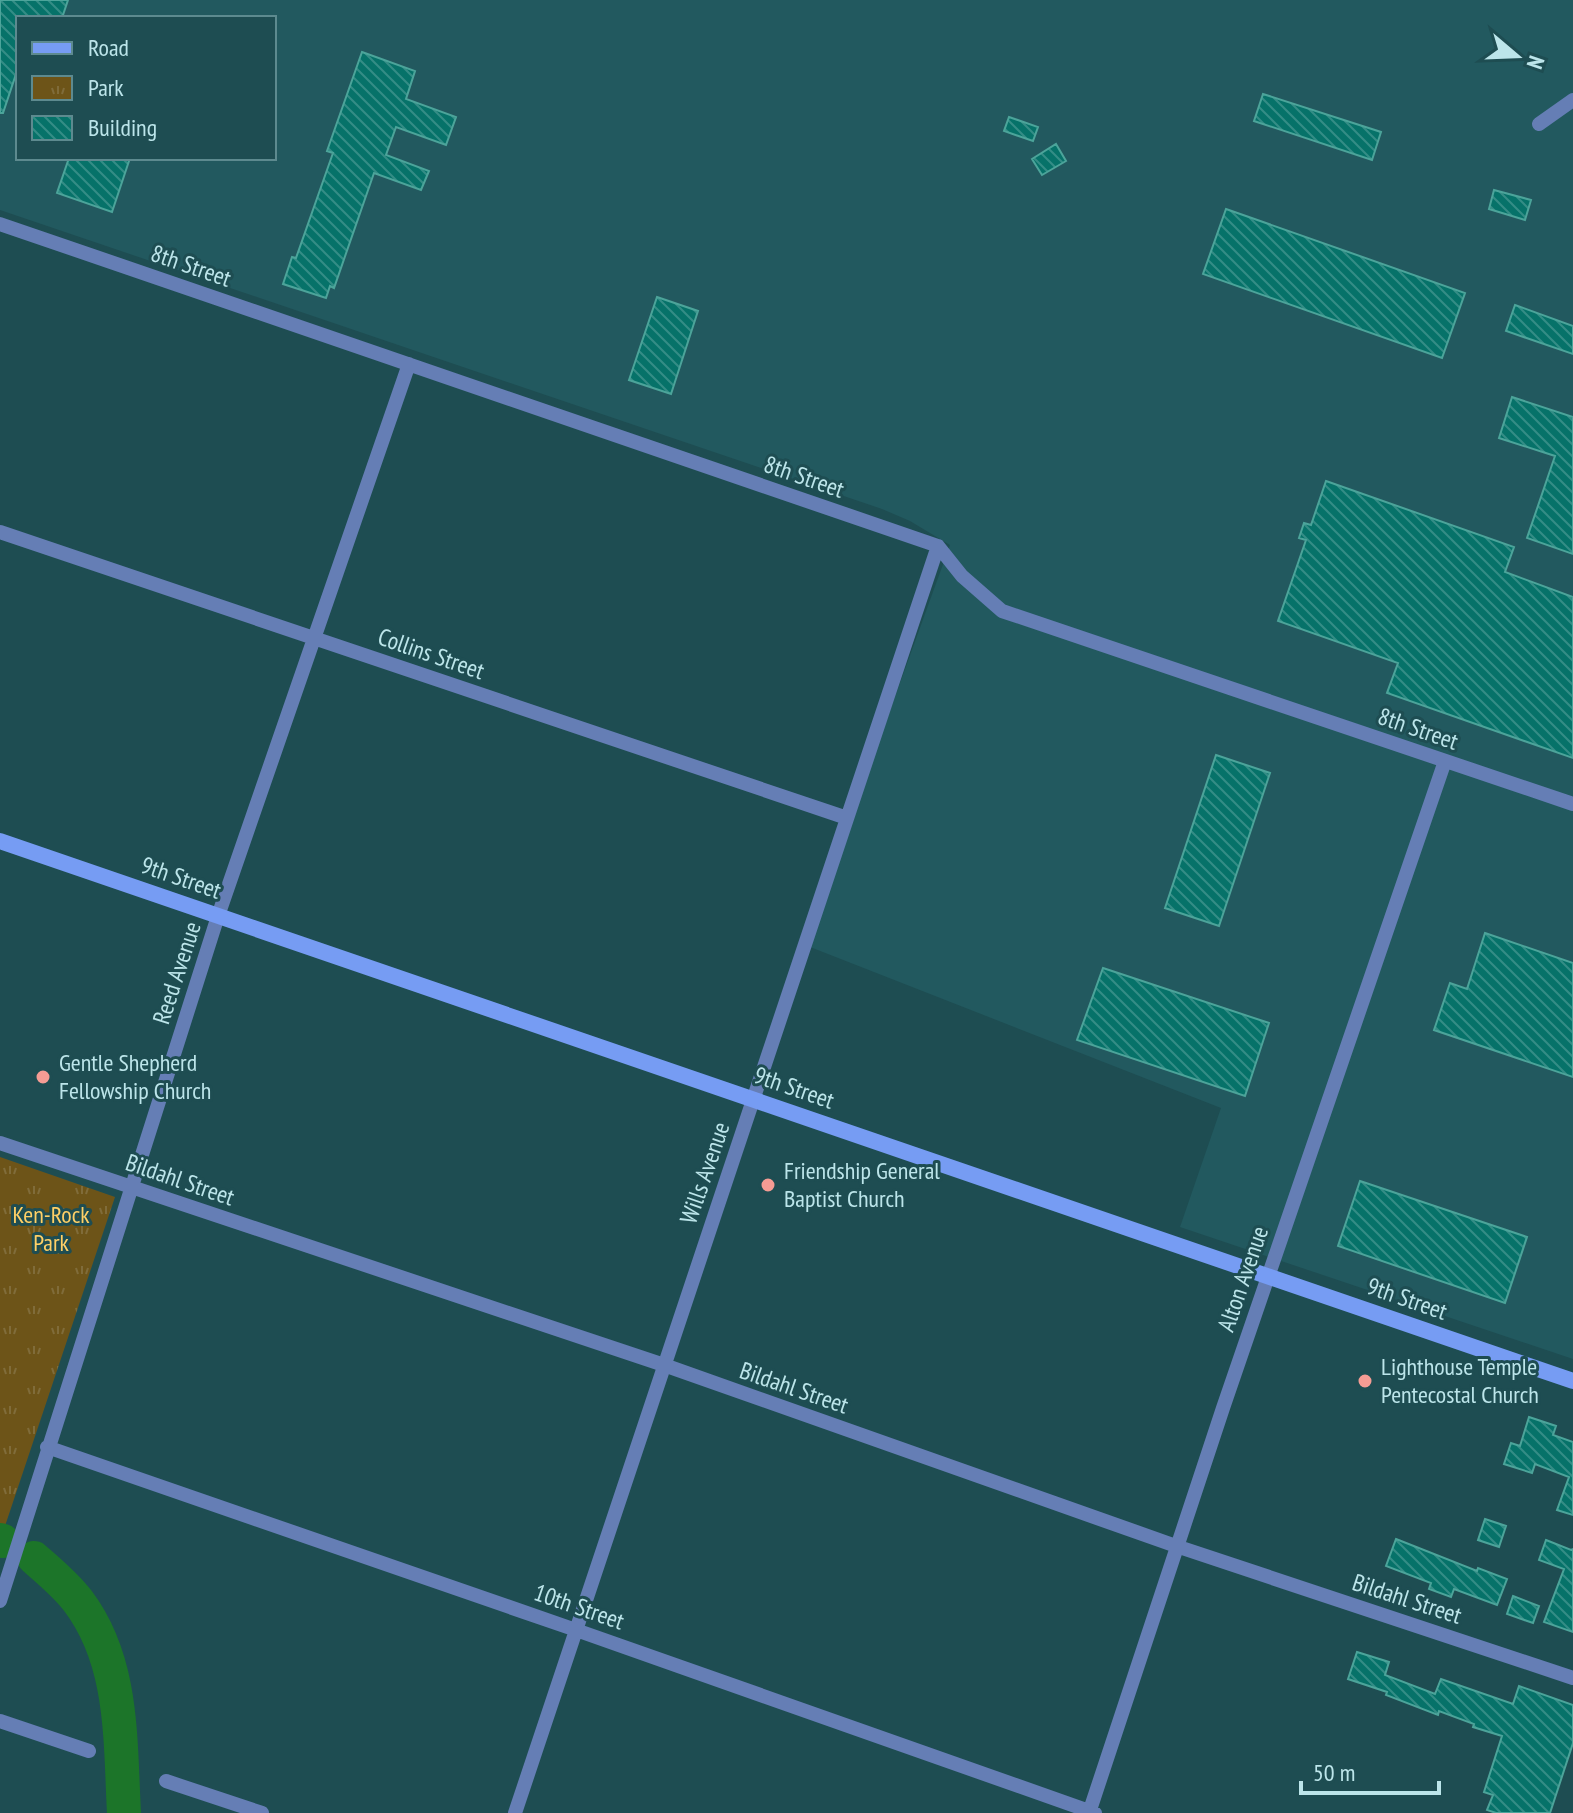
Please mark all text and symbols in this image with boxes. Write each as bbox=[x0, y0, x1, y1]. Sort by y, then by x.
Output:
legend bbox=[16, 16, 276, 160]
north arrow bbox=[1477, 16, 1557, 96]
text: Road bbox=[88, 32, 129, 63]
text: N bbox=[1521, 52, 1551, 73]
text: Park bbox=[88, 72, 124, 103]
text: Building bbox=[88, 112, 157, 143]
street label: 8th Street bbox=[147, 237, 236, 294]
street label: 8th Street bbox=[760, 448, 849, 505]
street label: Collins Street bbox=[374, 621, 489, 686]
street label: 8th Street bbox=[1374, 700, 1463, 757]
street label: 9th Street bbox=[137, 849, 226, 906]
street label: Reed Avenue bbox=[145, 918, 208, 1028]
place label: Gentle Shepherd Fellowship Church bbox=[59, 1047, 211, 1106]
street label: 9th Street bbox=[750, 1059, 839, 1116]
marker: Gentle Shepherd Fellowship Church bbox=[34, 1068, 52, 1086]
street label: Wills Avenue bbox=[673, 1118, 736, 1228]
street label: Bildahl Street bbox=[122, 1146, 239, 1213]
place label: Friendship General Baptist Church bbox=[784, 1155, 940, 1214]
marker: Friendship General Baptist Church bbox=[759, 1176, 777, 1194]
park label: Ken-Rock Park bbox=[12, 1199, 90, 1258]
street label: Alton Avenue bbox=[1210, 1222, 1275, 1336]
street label: 9th Street bbox=[1363, 1270, 1452, 1327]
place label: Lighthouse Temple Pentecostal Church bbox=[1381, 1351, 1539, 1410]
street label: Bildahl Street bbox=[736, 1354, 853, 1421]
marker: Lighthouse Temple Pentecostal Church bbox=[1356, 1372, 1374, 1390]
street label: Bildahl Street bbox=[1349, 1566, 1466, 1631]
street label: 10th Street bbox=[530, 1577, 629, 1637]
scale bar bbox=[1301, 1745, 1439, 1795]
text: 50 m bbox=[1313, 1757, 1355, 1788]

